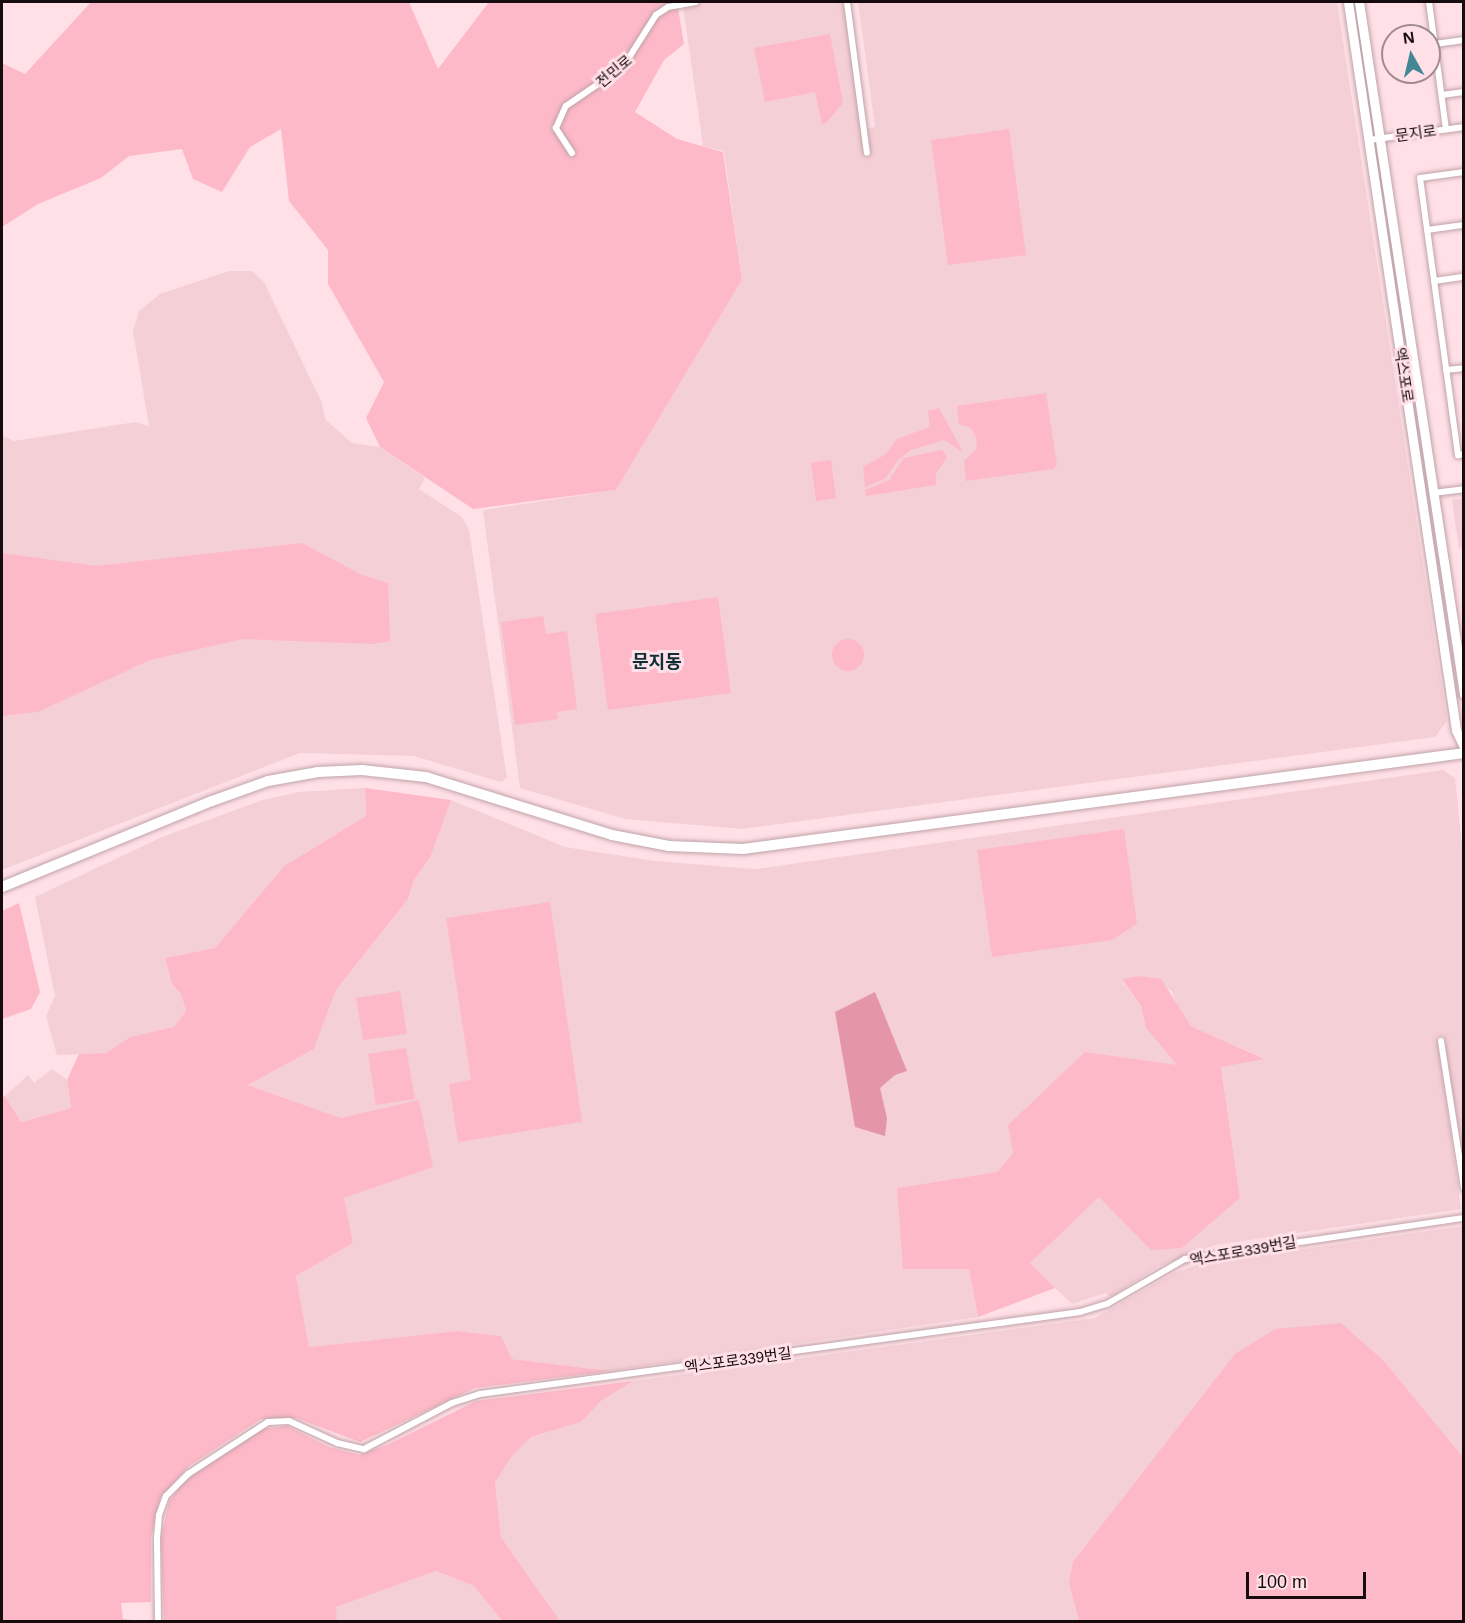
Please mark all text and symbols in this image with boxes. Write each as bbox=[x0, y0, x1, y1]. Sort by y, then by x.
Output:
north arrow bbox=[1381, 24, 1441, 84]
text: N bbox=[1402, 28, 1416, 47]
street label: 전민로 bbox=[592, 51, 636, 91]
street label: 문지로 bbox=[1394, 121, 1438, 145]
street label: 엑스포로 bbox=[1391, 346, 1417, 404]
district label: 문지동 bbox=[632, 651, 682, 673]
street label: 엑스포로339번길 bbox=[1188, 1233, 1298, 1269]
street label: 엑스포로339번길 bbox=[683, 1344, 793, 1376]
scale bar bbox=[1249, 1560, 1369, 1598]
text: 100 m bbox=[1257, 1572, 1307, 1592]

